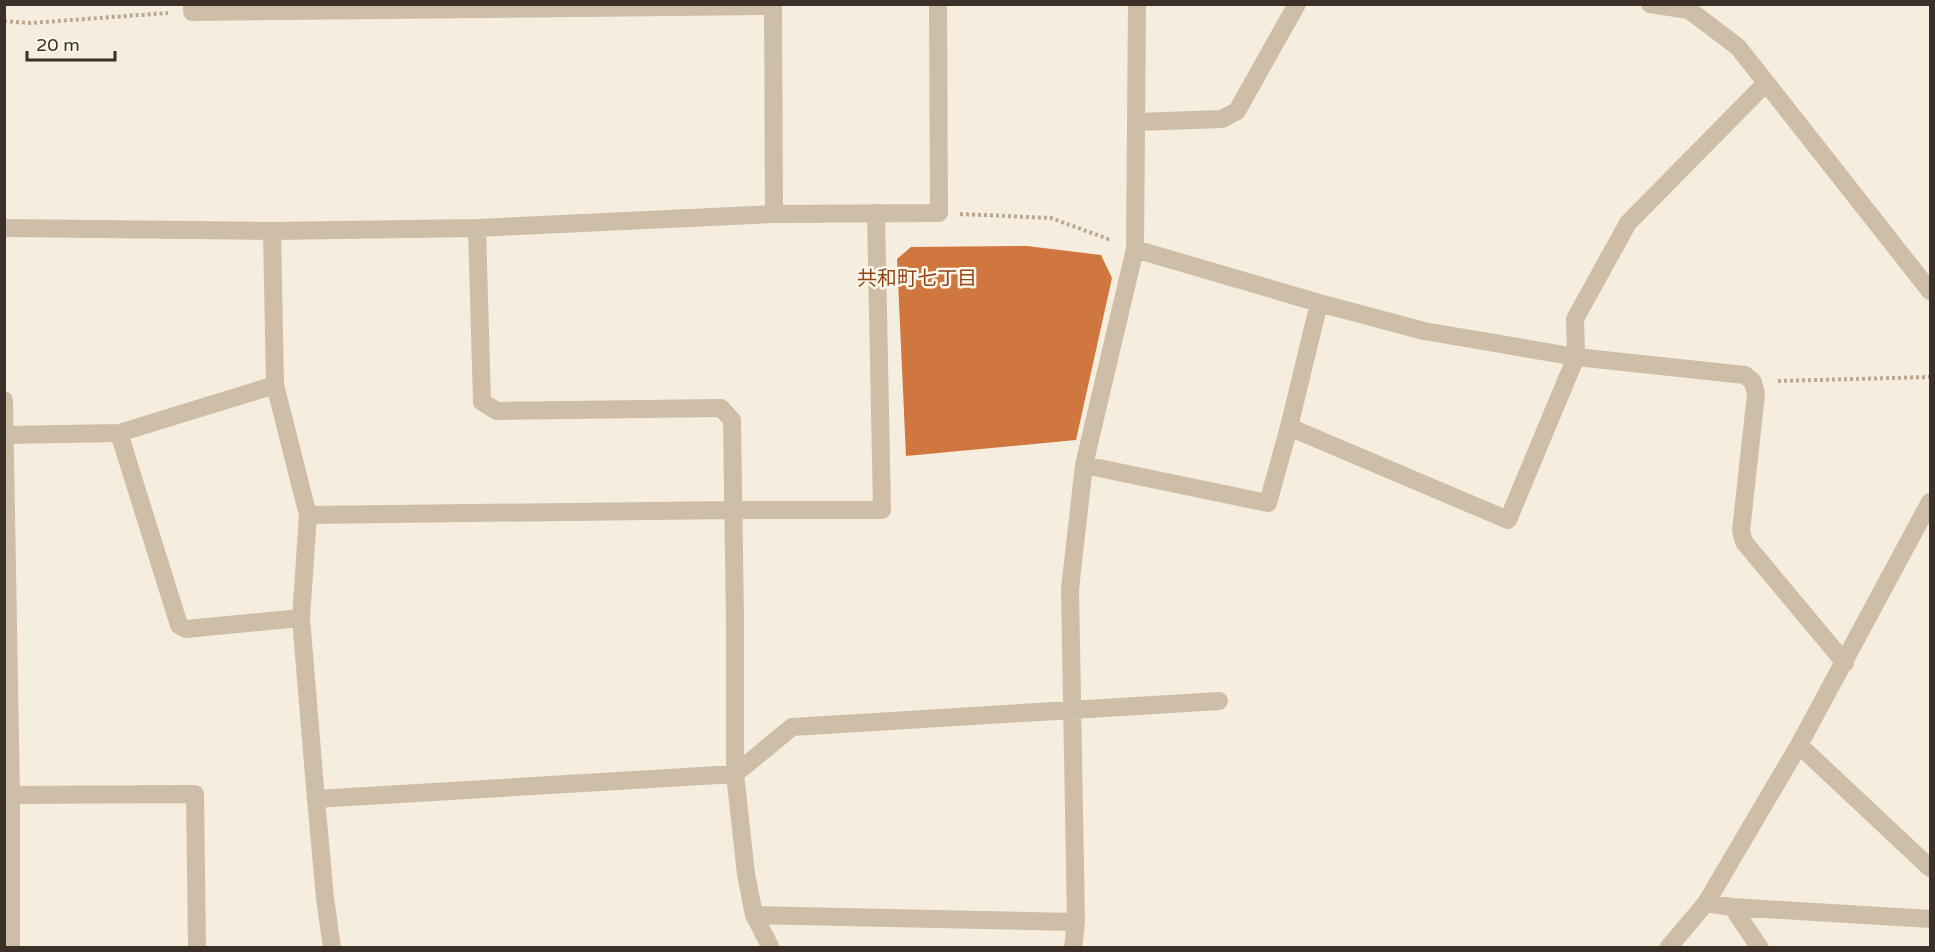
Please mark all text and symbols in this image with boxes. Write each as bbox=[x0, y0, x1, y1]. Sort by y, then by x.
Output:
scale bar bbox=[27, 24, 116, 62]
text: 20 m bbox=[36, 34, 80, 56]
district label: 共和町七丁目 bbox=[857, 267, 977, 291]

